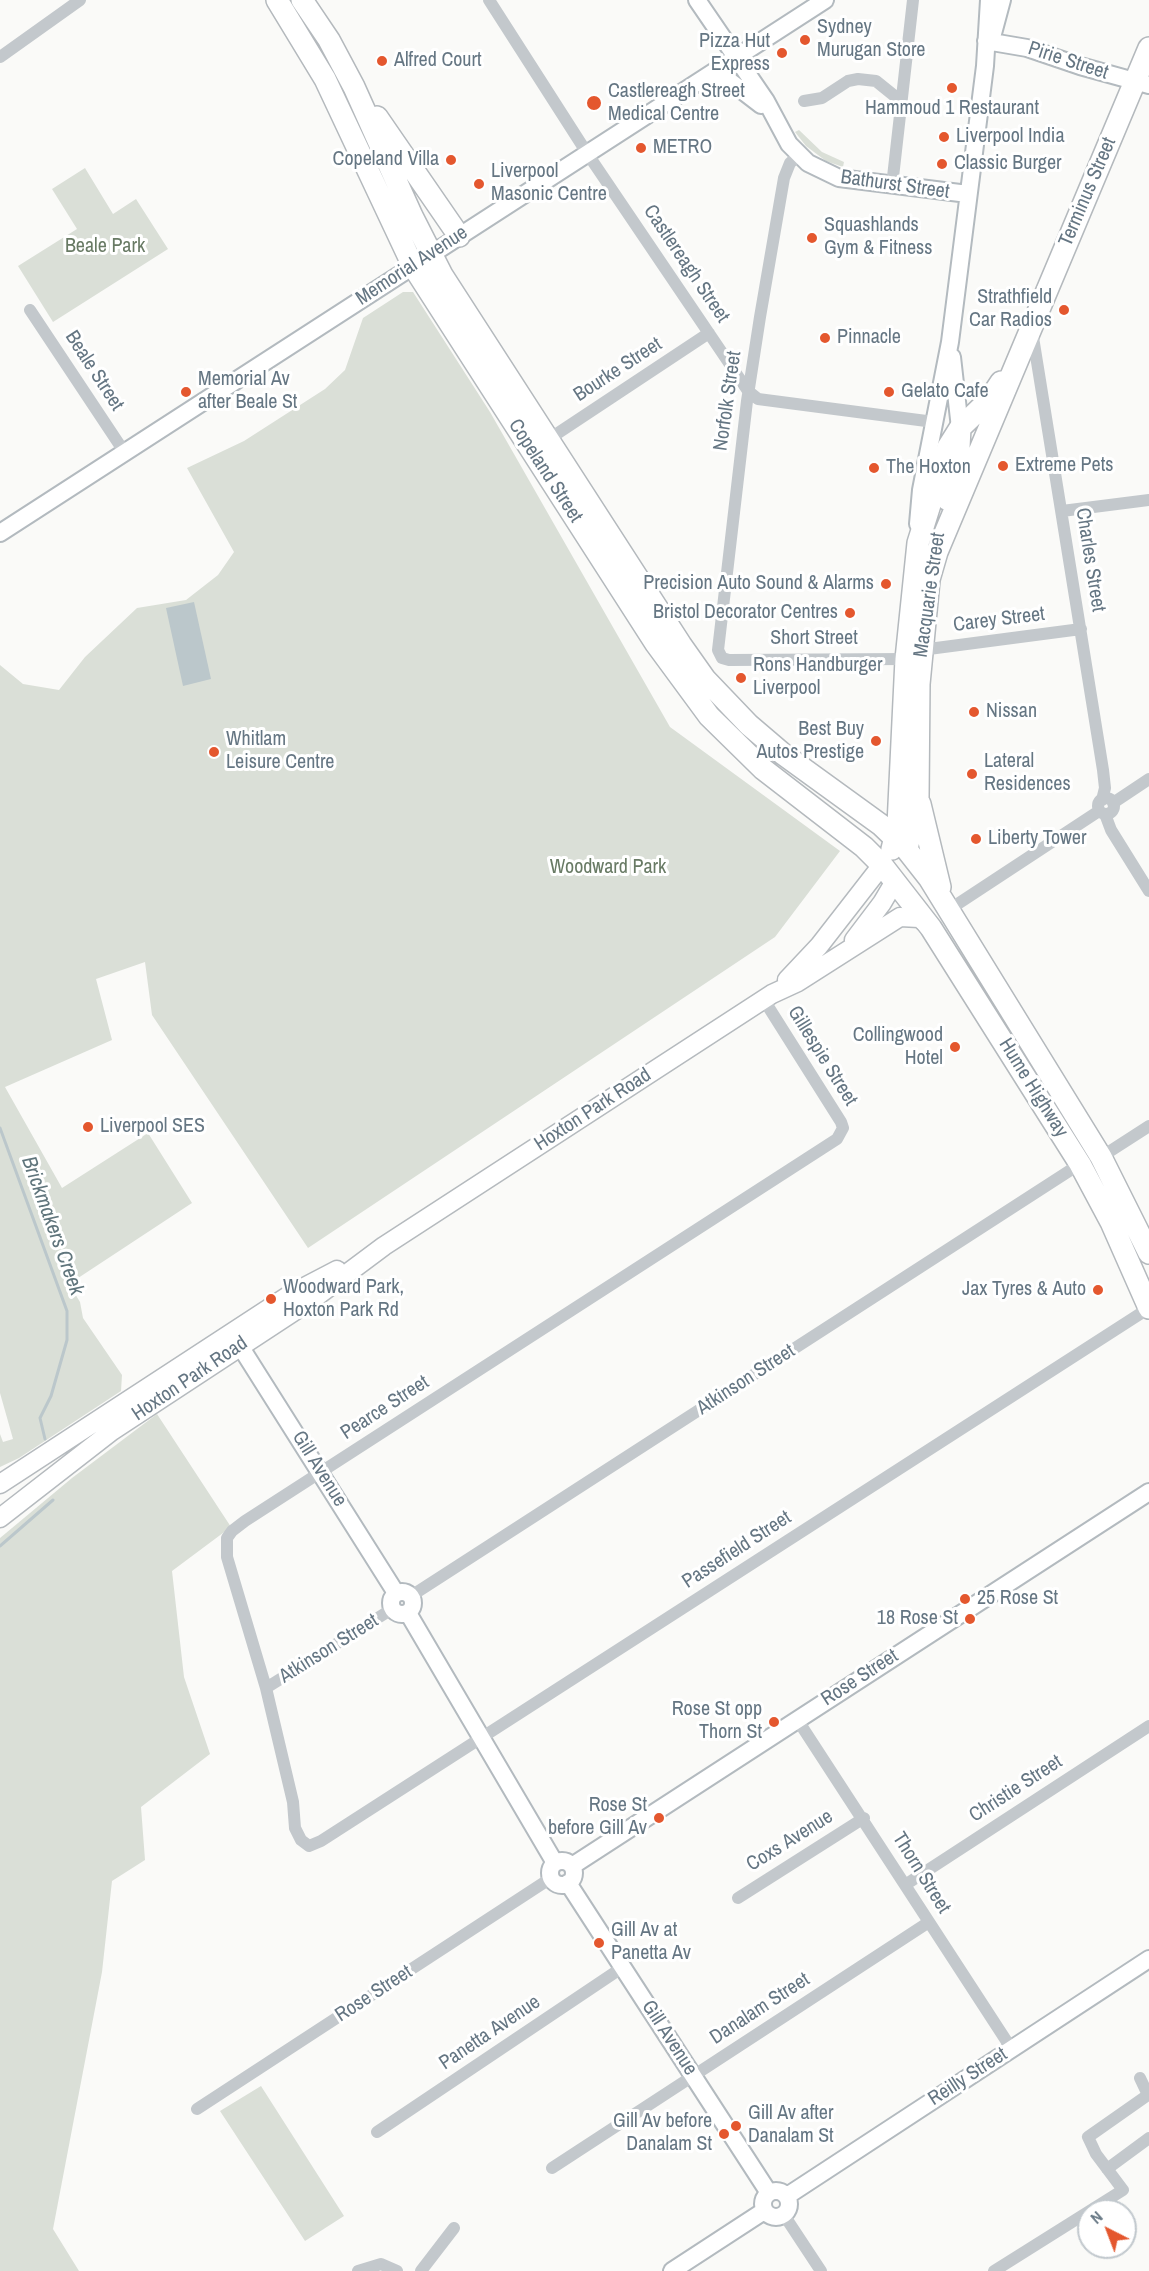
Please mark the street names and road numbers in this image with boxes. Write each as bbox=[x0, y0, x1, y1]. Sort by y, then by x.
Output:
street label: Pirie Street bbox=[1025, 37, 1111, 85]
street label: Terminus Street bbox=[1054, 134, 1122, 250]
street label: Bathurst Street bbox=[839, 166, 951, 204]
street label: Castlereagh Street bbox=[638, 201, 734, 327]
street label: Memorial Avenue bbox=[352, 221, 472, 311]
street label: Beale Street bbox=[59, 327, 129, 415]
street label: Bourke Street bbox=[569, 333, 667, 407]
street label: Norfolk Street bbox=[709, 350, 747, 452]
street label: Copeland Street bbox=[503, 415, 587, 527]
street label: Charles Street bbox=[1070, 506, 1110, 614]
street label: Macquarie Street bbox=[909, 531, 951, 659]
street label: Carey Street bbox=[952, 602, 1046, 638]
street label: Short Street bbox=[770, 627, 858, 651]
street label: Gillespie Street bbox=[782, 1002, 862, 1110]
street label: Hume Highway bbox=[993, 1034, 1073, 1142]
street label: Hoxton Park Road bbox=[530, 1063, 656, 1157]
street label: Hoxton Park Road bbox=[128, 1332, 252, 1426]
street label: Atkinson Street bbox=[692, 1339, 800, 1421]
street label: Pearce Street bbox=[336, 1371, 434, 1445]
street label: Gill Avenue bbox=[286, 1427, 352, 1511]
street label: Passefield Street bbox=[678, 1506, 796, 1594]
street label: Atkinson Street bbox=[275, 1609, 383, 1689]
street label: Rose Street bbox=[817, 1644, 903, 1712]
street label: Christie Street bbox=[965, 1750, 1067, 1828]
street label: Coxs Avenue bbox=[742, 1805, 838, 1877]
street label: Thorn Street bbox=[887, 1828, 955, 1918]
street label: Rose Street bbox=[331, 1960, 417, 2028]
street label: Danalam Street bbox=[706, 1968, 814, 2050]
street label: Panetta Avenue bbox=[435, 1990, 545, 2076]
street label: Gill Avenue bbox=[636, 1996, 702, 2080]
street label: Reilly Street bbox=[924, 2043, 1012, 2111]

